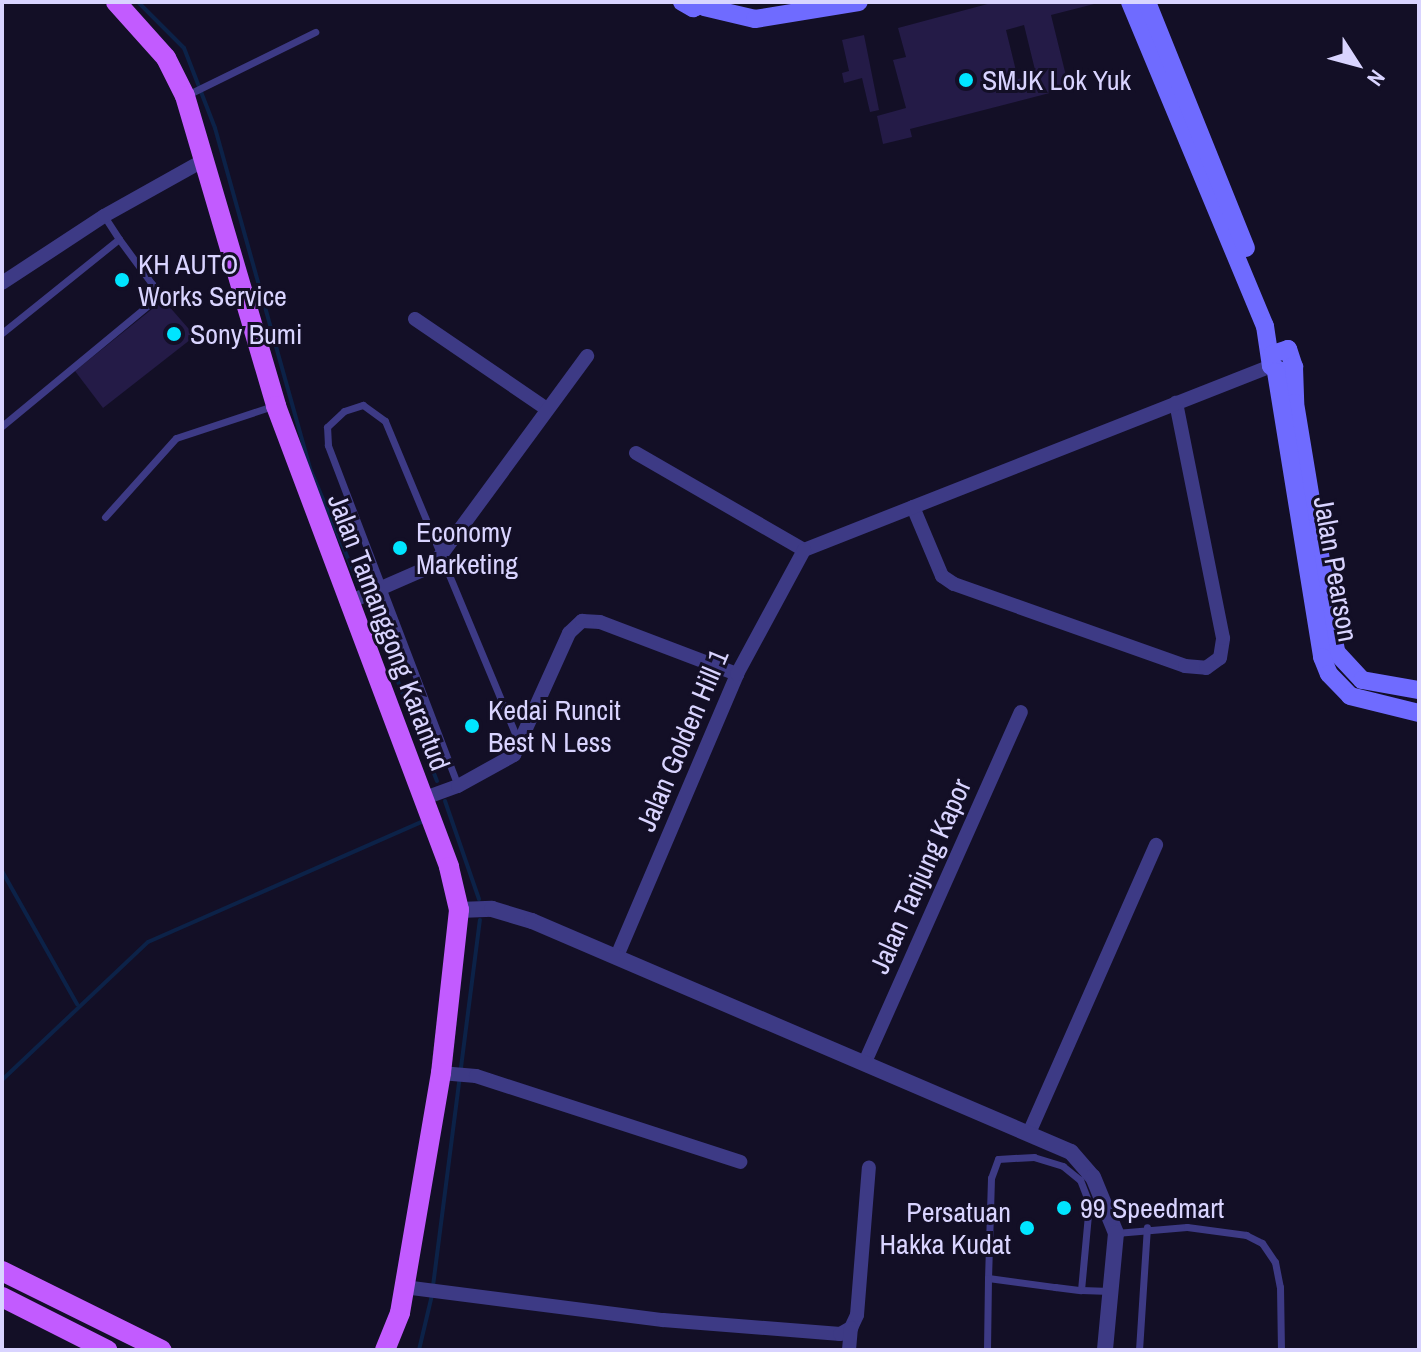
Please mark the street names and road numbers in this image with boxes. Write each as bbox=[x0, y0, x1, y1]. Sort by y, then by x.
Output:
street label: Jalan Tamanggong Karantud bbox=[321, 489, 457, 775]
street label: Jalan Pearson bbox=[1307, 494, 1365, 644]
street label: Jalan Golden Hill 1 bbox=[629, 644, 735, 836]
street label: Jalan Tanjung Kapor bbox=[862, 773, 978, 979]

